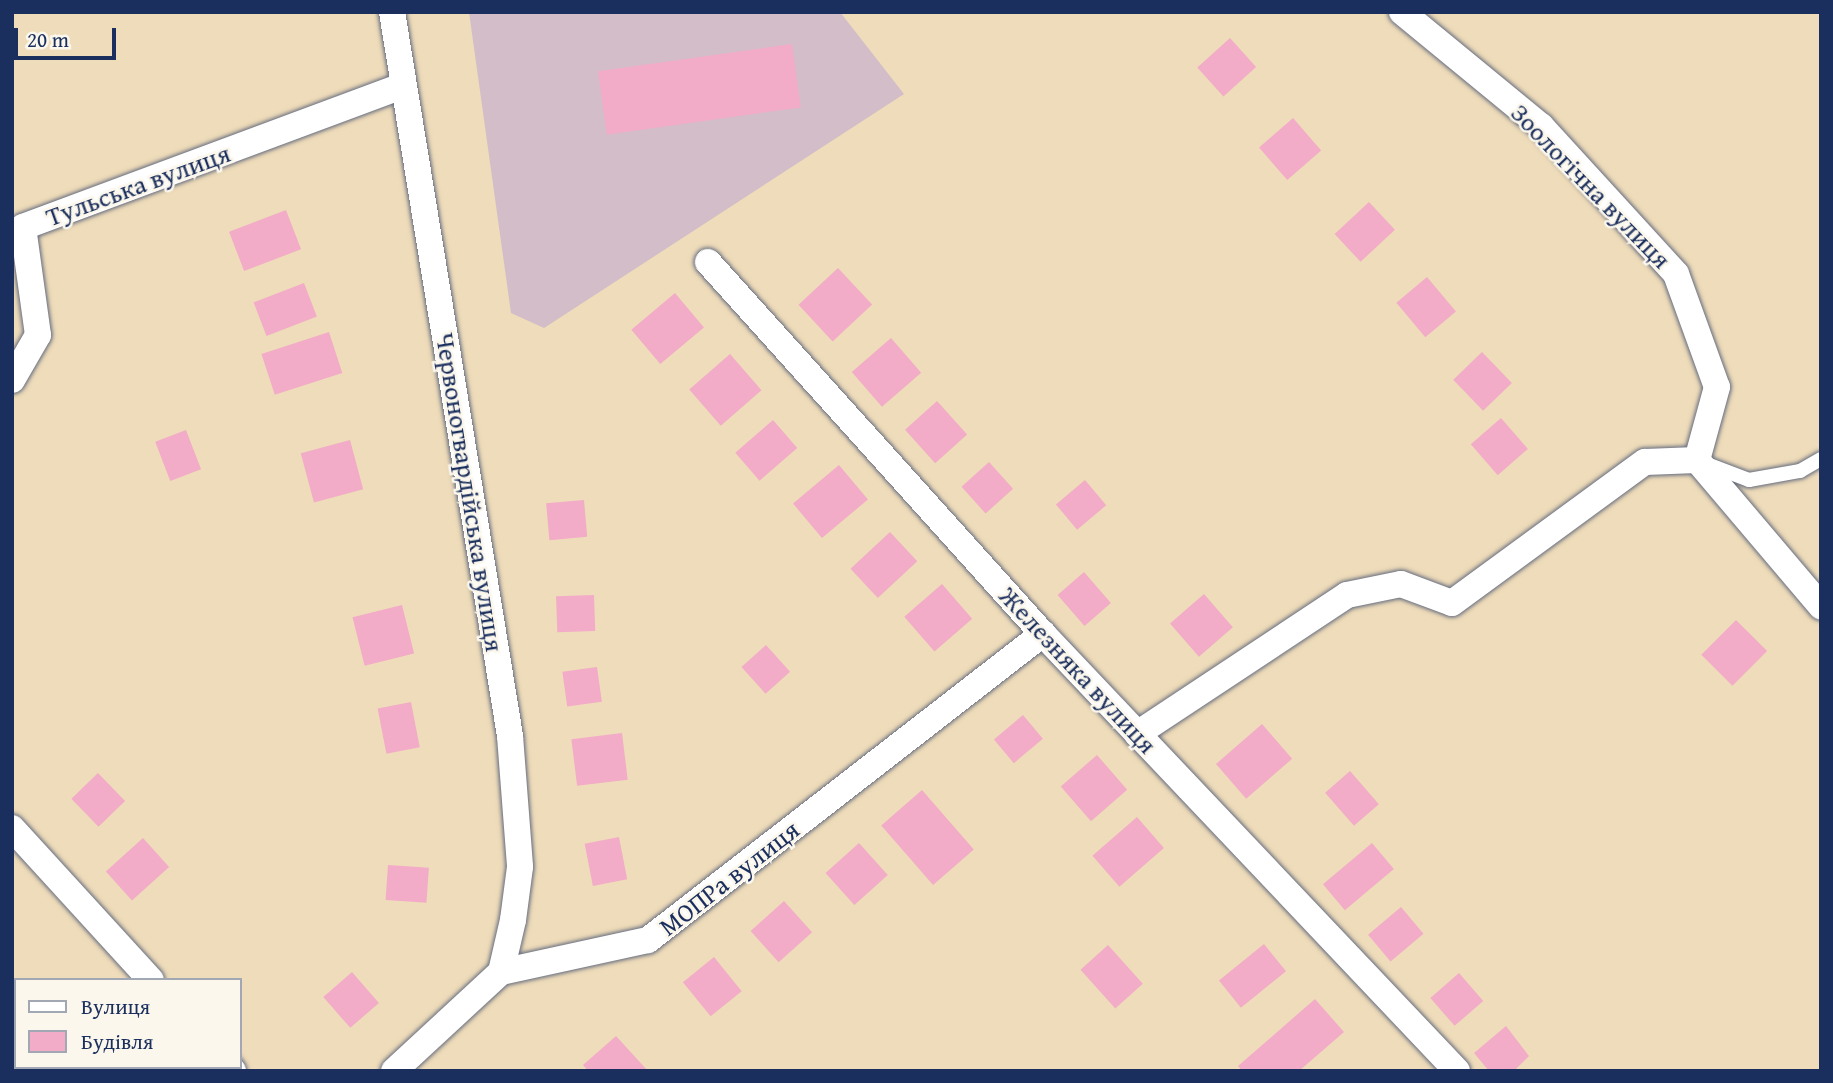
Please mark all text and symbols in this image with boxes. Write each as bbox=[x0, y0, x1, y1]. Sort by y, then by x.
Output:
scale bar bbox=[18, 14, 119, 58]
text: 20 m bbox=[27, 24, 69, 55]
street label: Зоологічна вулиця bbox=[1505, 97, 1677, 275]
street label: Тульська вулиця bbox=[42, 137, 234, 233]
street label: Червоногвардійська вулиця bbox=[429, 330, 511, 654]
street label: Железняка вулиця bbox=[993, 580, 1163, 760]
street label: МОПРа вулиця bbox=[653, 814, 805, 942]
legend bbox=[14, 978, 242, 1069]
text: Вулиця bbox=[81, 991, 150, 1022]
text: Будівля bbox=[81, 1026, 153, 1057]

